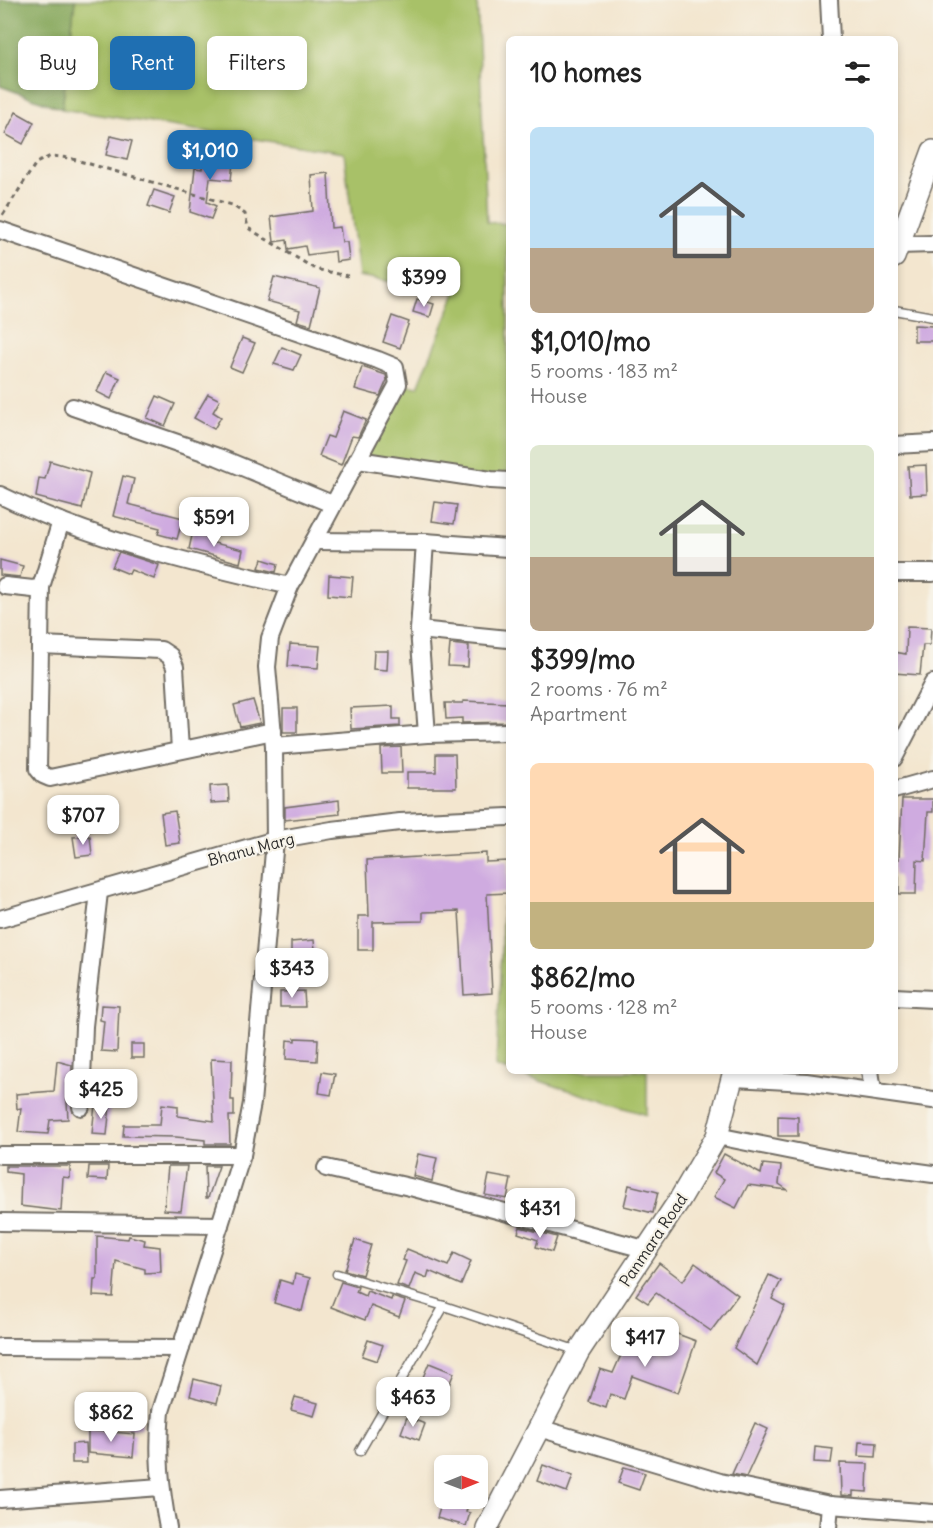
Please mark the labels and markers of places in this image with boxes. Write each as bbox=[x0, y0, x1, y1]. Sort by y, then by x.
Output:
pin: $1,010 bbox=[161, 130, 259, 181]
pin: $399 bbox=[388, 257, 460, 308]
pin: $591 bbox=[178, 497, 250, 548]
pin: $707 bbox=[47, 795, 119, 846]
pin: $343 bbox=[256, 948, 328, 999]
pin: $425 bbox=[65, 1069, 137, 1120]
pin: $431 bbox=[504, 1188, 576, 1239]
pin: $417 bbox=[609, 1317, 681, 1368]
pin: $463 bbox=[377, 1377, 449, 1428]
pin: $862 bbox=[75, 1392, 147, 1443]

